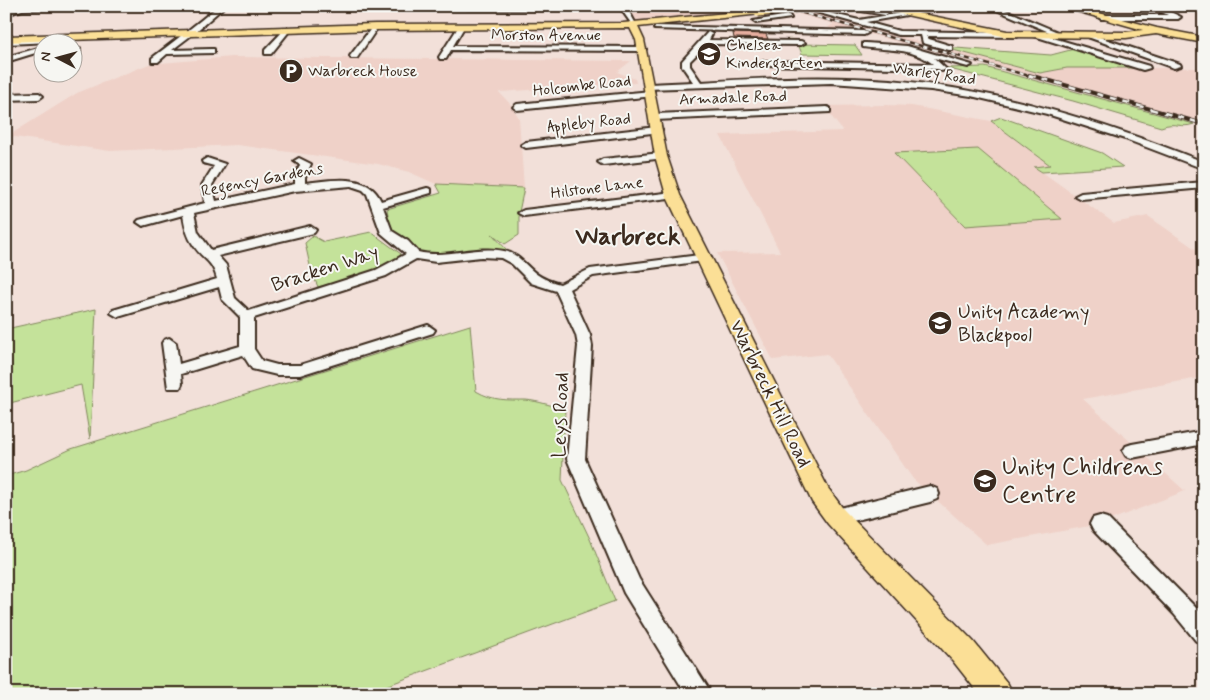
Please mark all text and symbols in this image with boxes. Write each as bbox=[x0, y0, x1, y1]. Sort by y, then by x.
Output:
street label: Morston Avenue bbox=[491, 25, 601, 46]
north arrow bbox=[32, 32, 82, 82]
place label: Chelsea Kindergarten bbox=[726, 35, 823, 75]
school or university icon: Chelsea Kindergarten bbox=[696, 41, 722, 67]
text: N bbox=[37, 51, 56, 62]
parking icon: Warbreck House bbox=[278, 58, 304, 84]
street label: Warley Road bbox=[891, 58, 977, 90]
place label: Warbreck House bbox=[308, 61, 418, 82]
street label: Holcombe Road bbox=[532, 70, 632, 102]
street label: Armadale Road bbox=[679, 86, 787, 110]
street label: Appleby Road bbox=[546, 108, 632, 139]
street label: Regency Gardens bbox=[199, 158, 325, 203]
street label: Hilstone Lane bbox=[549, 172, 645, 204]
district label: Warbreck bbox=[574, 221, 681, 254]
street label: Bracken Way bbox=[268, 239, 382, 299]
place label: Unity Academy Blackpool bbox=[958, 299, 1090, 349]
school or university icon: Unity Academy Blackpool bbox=[927, 310, 953, 336]
street label: Warbreck Hill Road bbox=[723, 316, 817, 472]
street label: Leys Road bbox=[546, 372, 576, 458]
place label: Unity Childrens Centre bbox=[1002, 452, 1163, 511]
school or university icon: Unity Childrens Centre bbox=[972, 468, 998, 494]

